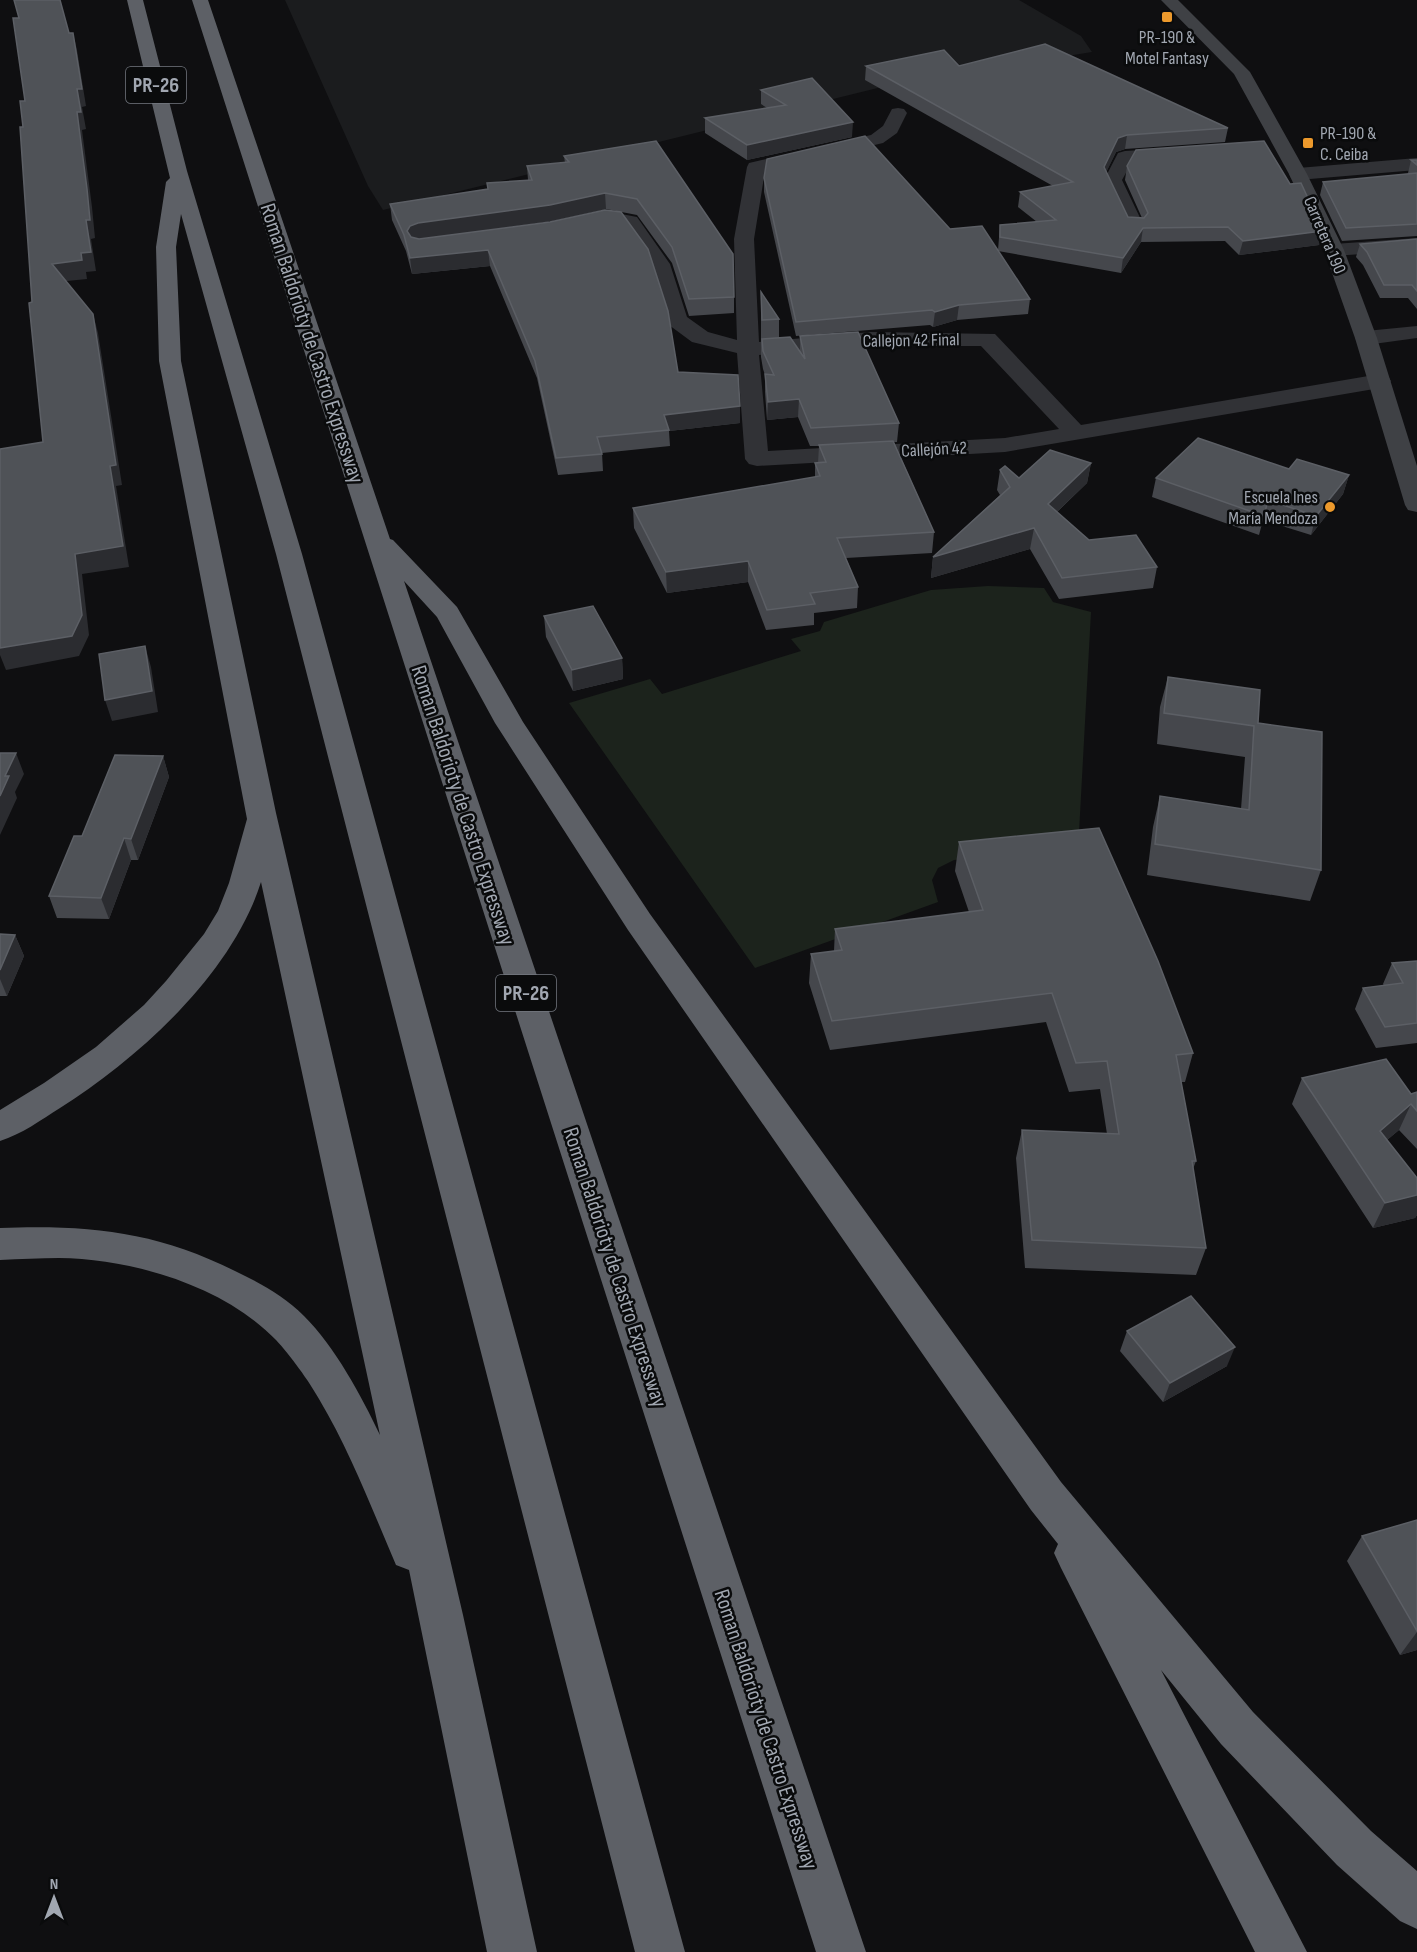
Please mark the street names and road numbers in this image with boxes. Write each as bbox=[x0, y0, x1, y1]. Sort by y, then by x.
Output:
road number: PR-26 bbox=[126, 67, 186, 103]
street label: Carretera 190 bbox=[1299, 193, 1350, 277]
street label: Roman Baldorioty de Castro Expressway bbox=[254, 200, 370, 487]
street label: Callejon 42 Final bbox=[862, 329, 960, 352]
street label: Callejón 42 bbox=[901, 437, 967, 462]
street label: Roman Baldorioty de Castro Expressway bbox=[405, 662, 521, 949]
road number: PR-26 bbox=[496, 975, 556, 1011]
street label: Roman Baldorioty de Castro Expressway bbox=[557, 1124, 673, 1411]
street label: Roman Baldorioty de Castro Expressway bbox=[708, 1586, 824, 1873]

